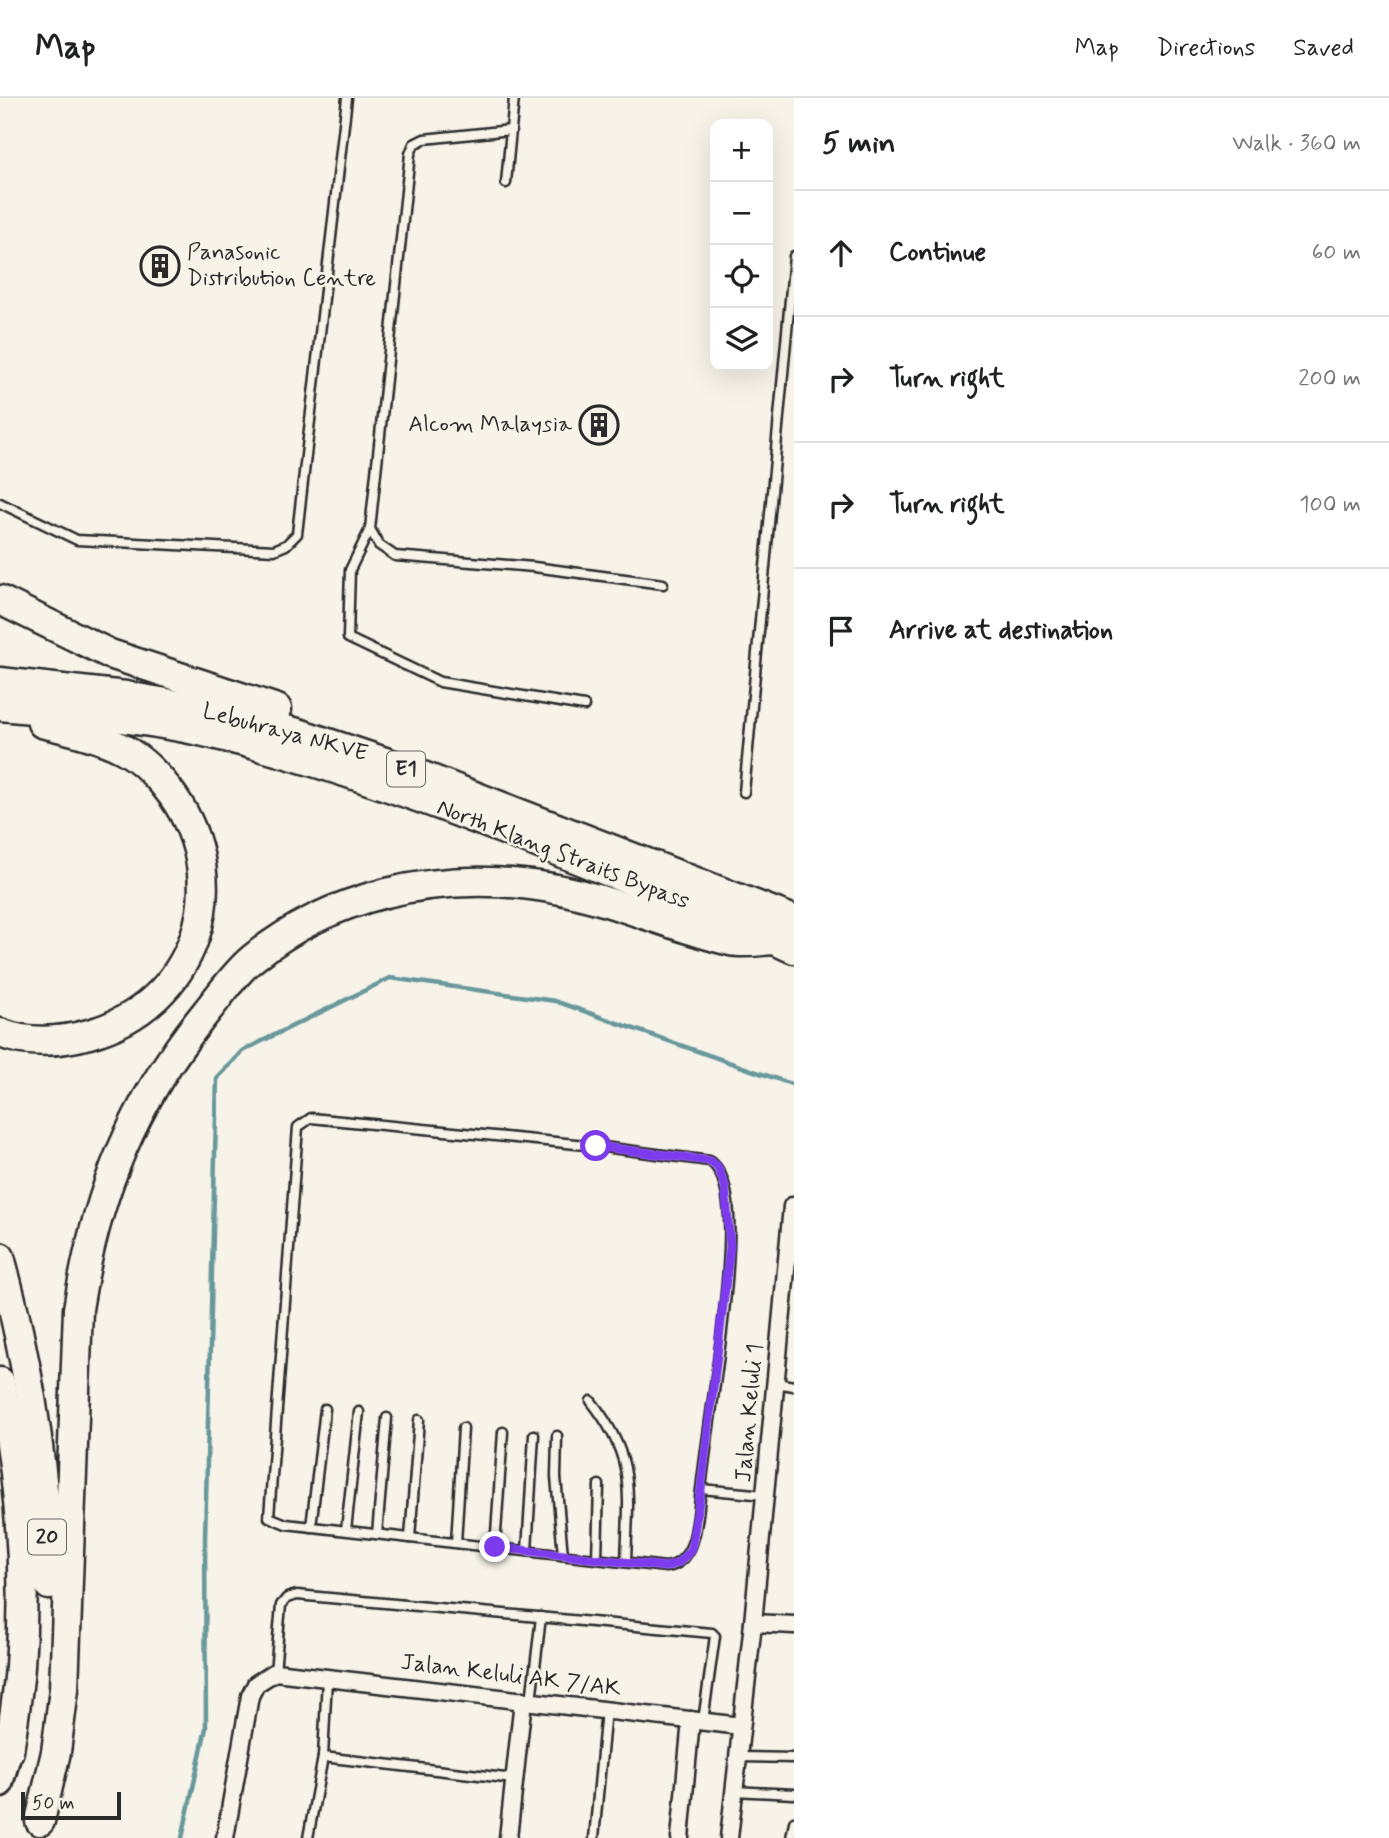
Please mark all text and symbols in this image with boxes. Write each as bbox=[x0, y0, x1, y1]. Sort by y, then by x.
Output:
text: Map bbox=[35, 26, 95, 70]
text: Map bbox=[1075, 33, 1119, 64]
text: Directions bbox=[1157, 33, 1255, 64]
text: Saved bbox=[1293, 33, 1354, 64]
map controls bbox=[710, 119, 773, 371]
button: + bbox=[710, 119, 773, 182]
text: 5 min bbox=[822, 124, 896, 163]
text: Walk · 360 m bbox=[1232, 129, 1361, 159]
button: − bbox=[710, 182, 773, 245]
icon: ahead bbox=[822, 234, 860, 272]
text: Continue bbox=[889, 236, 986, 270]
place label: Panasonic Distribution Centre bbox=[187, 238, 376, 294]
text: 60 m bbox=[1312, 238, 1361, 268]
building icon: Panasonic Distribution Centre bbox=[139, 245, 181, 287]
button: locate bbox=[710, 245, 773, 308]
button: layers bbox=[710, 308, 773, 371]
icon: right bbox=[822, 360, 860, 398]
text: Turn right bbox=[889, 362, 1005, 396]
text: 200 m bbox=[1298, 364, 1361, 394]
building icon: Alcom Malaysia bbox=[578, 404, 620, 446]
place label: Alcom Malaysia bbox=[408, 410, 572, 440]
icon: right bbox=[822, 486, 860, 524]
text: Turn right bbox=[889, 488, 1005, 522]
text: 100 m bbox=[1299, 490, 1361, 520]
icon: arrive bbox=[822, 612, 860, 650]
text: Arrive at destination bbox=[889, 614, 1113, 648]
street label: Lebuhraya NKVE bbox=[199, 697, 371, 769]
road number: E1 bbox=[387, 752, 425, 786]
street label: North Klang Straits Bypass bbox=[432, 793, 694, 917]
route start bbox=[580, 1130, 611, 1161]
street label: Jalan Keluli 1 bbox=[729, 1342, 771, 1484]
road number: 20 bbox=[28, 1520, 66, 1554]
route end bbox=[479, 1531, 510, 1562]
street label: Jalan Keluli AK 7/AK bbox=[399, 1648, 624, 1704]
scale bar bbox=[21, 1789, 121, 1821]
text: 50 m bbox=[32, 1791, 75, 1816]

